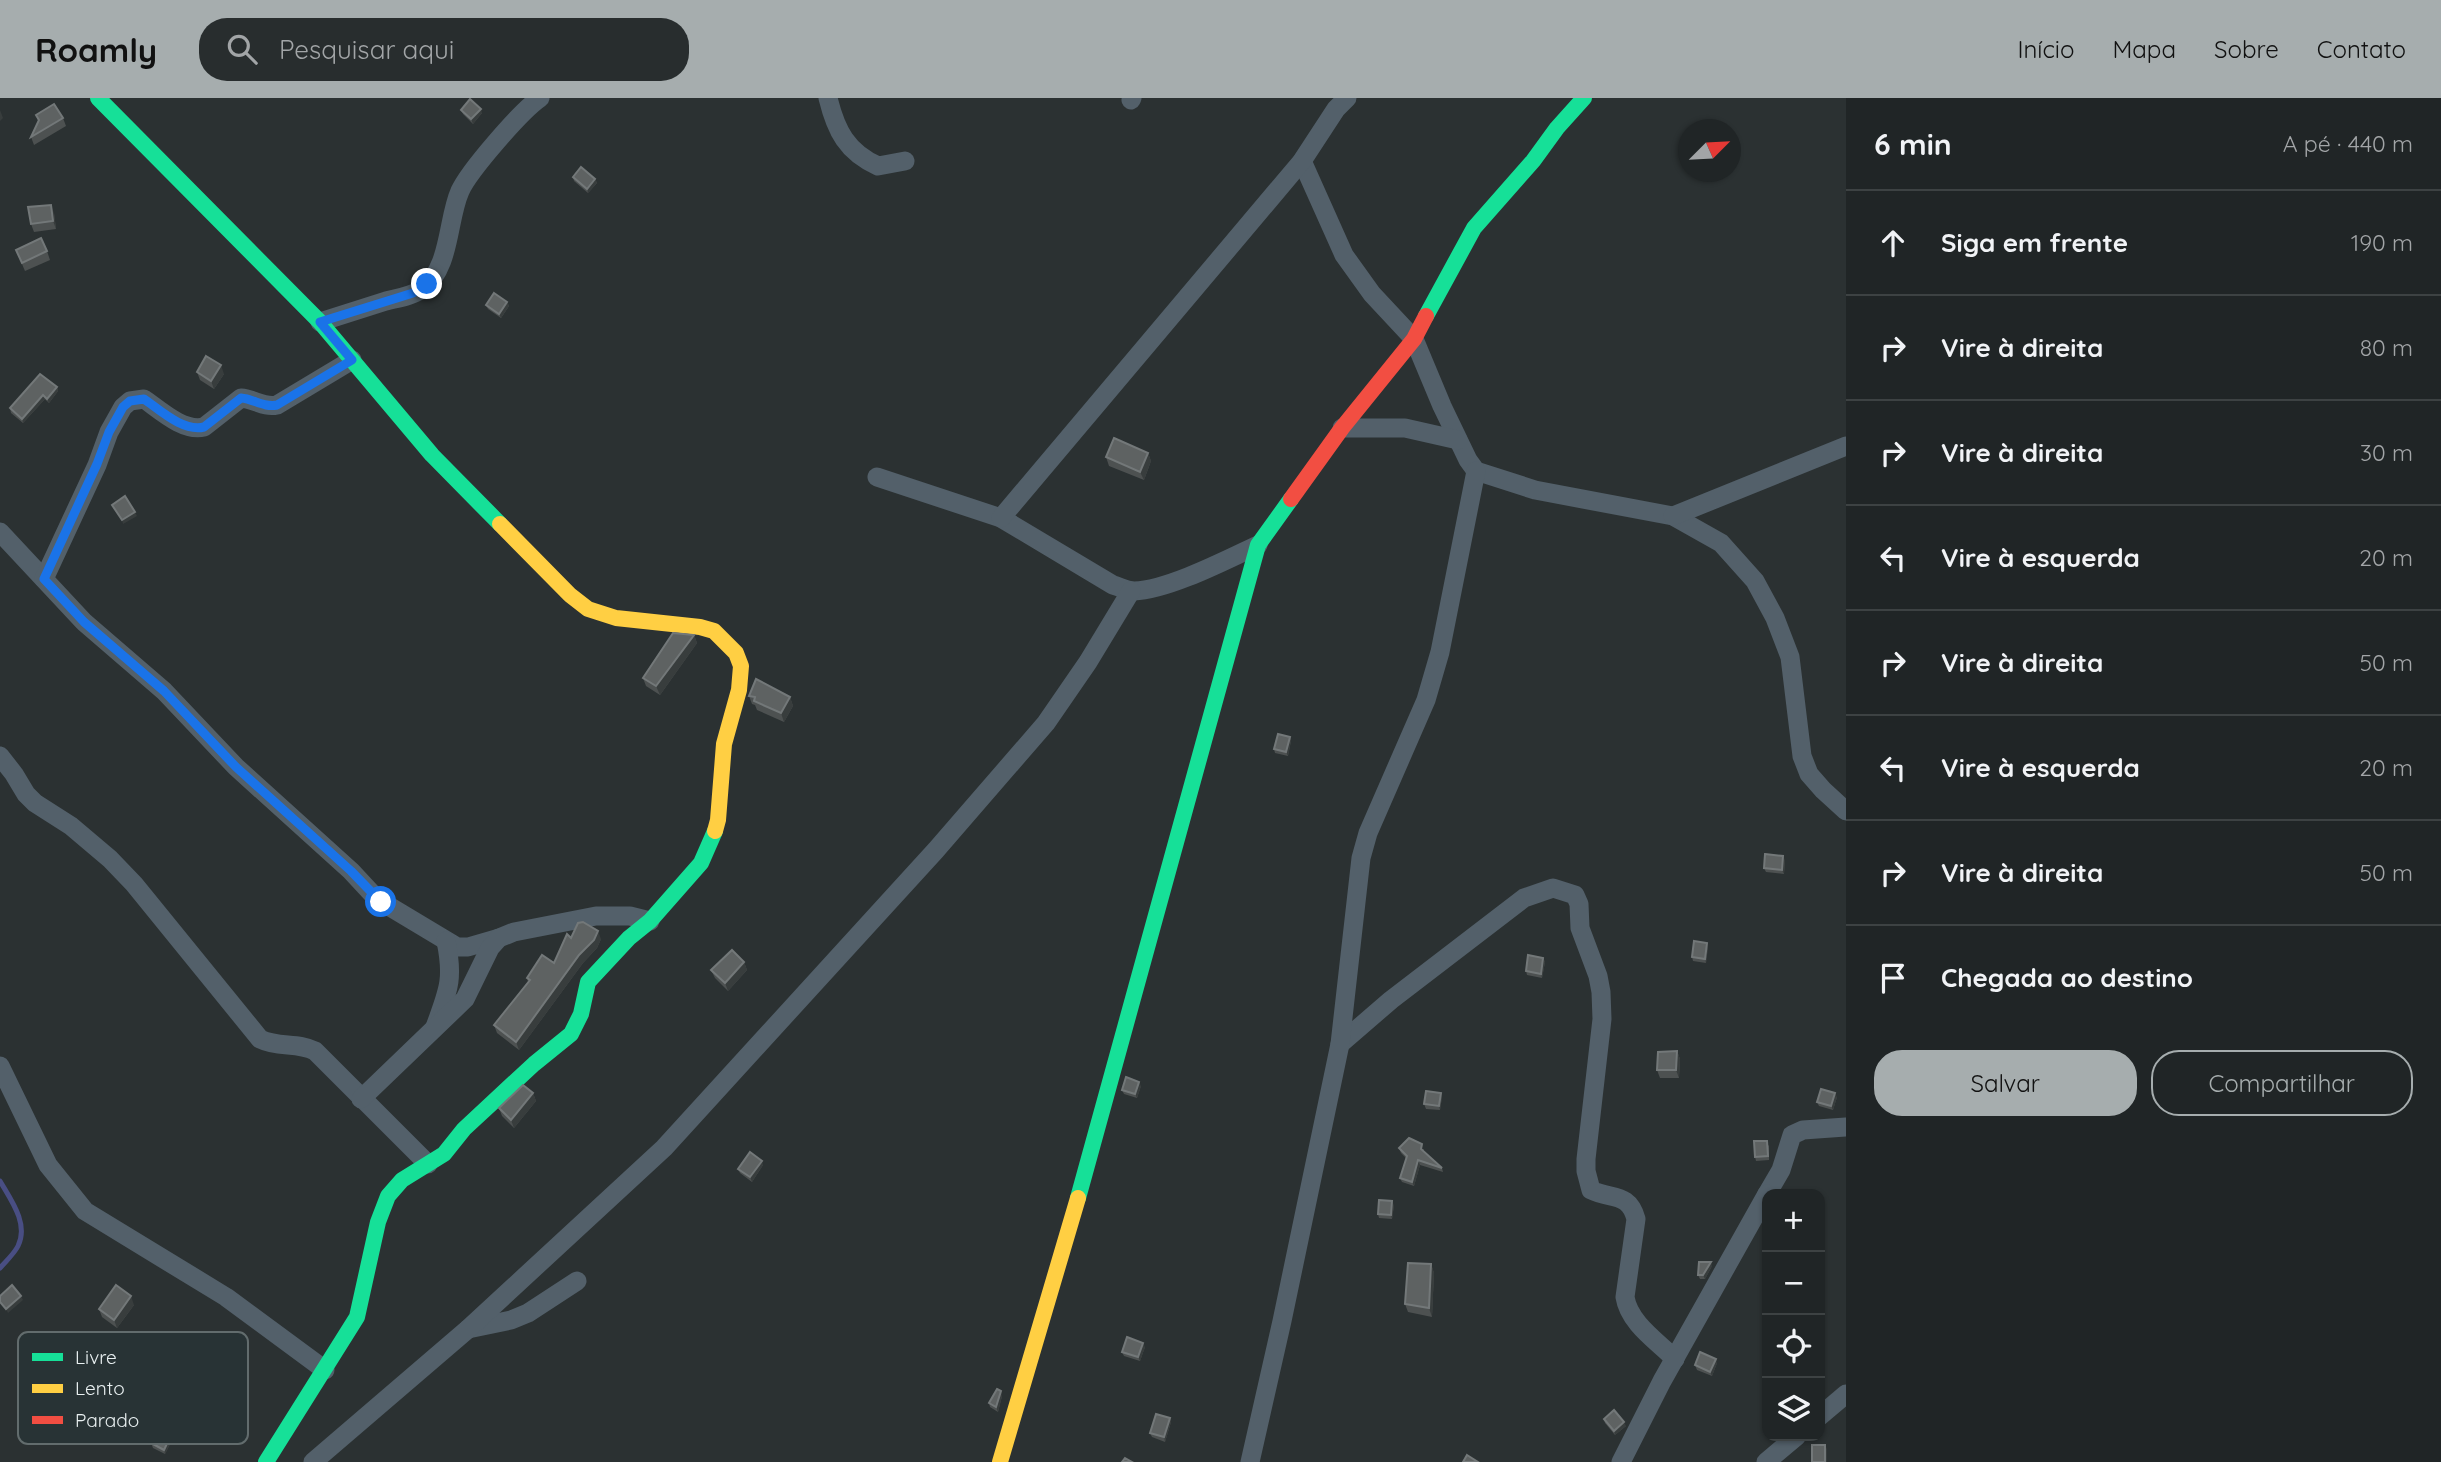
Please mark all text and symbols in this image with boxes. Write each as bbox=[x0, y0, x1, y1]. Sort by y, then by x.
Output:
search box bbox=[199, 18, 689, 81]
text: Roamly bbox=[35, 29, 157, 70]
icon: search bbox=[223, 30, 261, 68]
text: Pesquisar aqui bbox=[279, 33, 454, 66]
text: Início bbox=[2017, 34, 2074, 64]
text: Mapa bbox=[2112, 34, 2176, 64]
text: Sobre bbox=[2214, 34, 2279, 64]
text: Contato bbox=[2317, 34, 2406, 64]
north arrow bbox=[1678, 119, 1741, 182]
text: 6 min bbox=[1874, 125, 1952, 163]
text: A pé · 440 m bbox=[2283, 129, 2413, 158]
icon: ahead bbox=[1874, 224, 1912, 262]
text: Siga em frente bbox=[1941, 226, 2128, 259]
text: 190 m bbox=[2351, 228, 2413, 257]
route end bbox=[411, 268, 442, 299]
icon: right bbox=[1874, 329, 1912, 367]
text: Vire à direita bbox=[1941, 331, 2103, 364]
text: 80 m bbox=[2360, 333, 2413, 362]
icon: right bbox=[1874, 434, 1912, 472]
text: Vire à direita bbox=[1941, 436, 2103, 469]
text: 30 m bbox=[2360, 438, 2413, 467]
icon: left bbox=[1874, 539, 1912, 577]
text: Vire à esquerda bbox=[1941, 541, 2140, 574]
text: 20 m bbox=[2359, 543, 2413, 572]
icon: right bbox=[1874, 644, 1912, 682]
text: Vire à direita bbox=[1941, 646, 2103, 679]
text: 50 m bbox=[2360, 648, 2413, 677]
icon: left bbox=[1874, 749, 1912, 787]
text: Vire à esquerda bbox=[1941, 751, 2140, 784]
text: 20 m bbox=[2359, 753, 2413, 782]
icon: right bbox=[1874, 854, 1912, 892]
text: Vire à direita bbox=[1941, 856, 2103, 889]
text: 50 m bbox=[2360, 858, 2413, 887]
route start bbox=[365, 886, 396, 917]
icon: arrive bbox=[1874, 959, 1912, 997]
text: Chegada ao destino bbox=[1941, 961, 2193, 994]
button: Salvar bbox=[1874, 1050, 2137, 1116]
button: Compartilhar bbox=[2151, 1050, 2413, 1116]
map controls bbox=[1762, 1189, 1825, 1441]
button: + bbox=[1762, 1189, 1825, 1252]
button: − bbox=[1762, 1252, 1825, 1315]
button: locate bbox=[1762, 1315, 1825, 1378]
legend bbox=[18, 1332, 248, 1444]
text: Livre bbox=[75, 1345, 117, 1369]
text: Lento bbox=[75, 1376, 125, 1400]
button: layers bbox=[1762, 1378, 1825, 1441]
text: Parado bbox=[75, 1408, 139, 1432]

